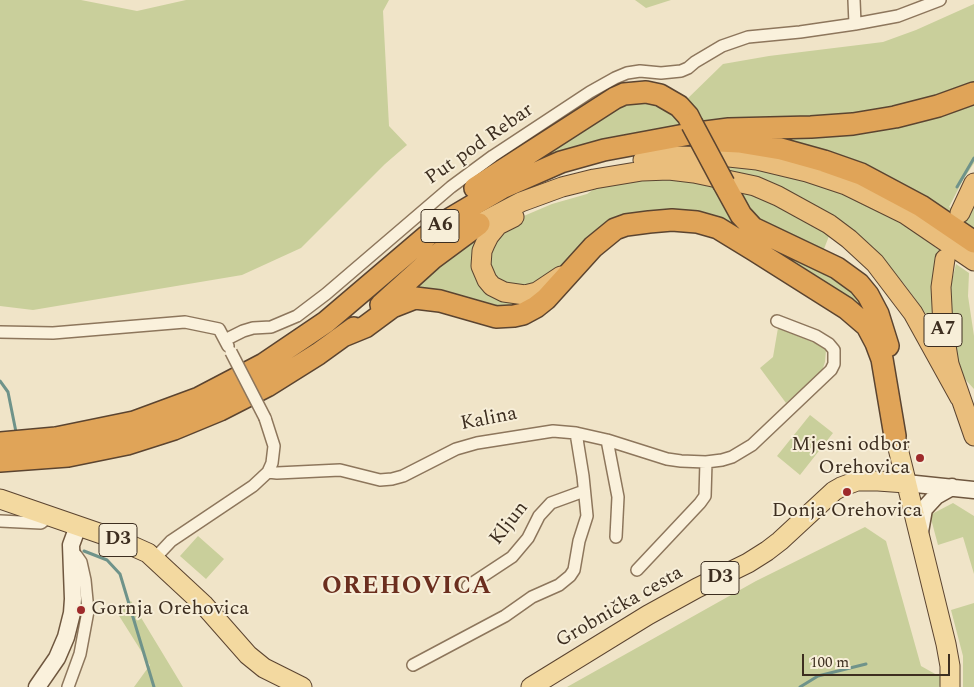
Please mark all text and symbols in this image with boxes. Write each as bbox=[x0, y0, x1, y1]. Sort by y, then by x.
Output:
street label: Put pod Rebar bbox=[421, 99, 539, 191]
road number: A6 bbox=[421, 210, 459, 242]
road number: A7 bbox=[924, 314, 962, 346]
street label: Kalina bbox=[459, 403, 519, 437]
place label: Mjesni odbor Orehovica bbox=[791, 434, 910, 481]
marker: Mjesni odbor Orehovica bbox=[914, 452, 926, 464]
marker: Donja Orehovica bbox=[841, 486, 853, 498]
street label: Kljun bbox=[485, 497, 535, 551]
place label: Donja Orehovica bbox=[772, 500, 922, 524]
road number: D3 bbox=[99, 524, 137, 556]
street label: Grobnička cesta bbox=[552, 562, 688, 654]
road number: D3 bbox=[701, 562, 739, 594]
district label: OREHOVICA bbox=[321, 573, 493, 603]
place label: Gornja Orehovica bbox=[91, 598, 249, 622]
marker: Gornja Orehovica bbox=[75, 604, 87, 616]
scale bar bbox=[804, 644, 952, 676]
text: 100 m bbox=[810, 651, 849, 674]

